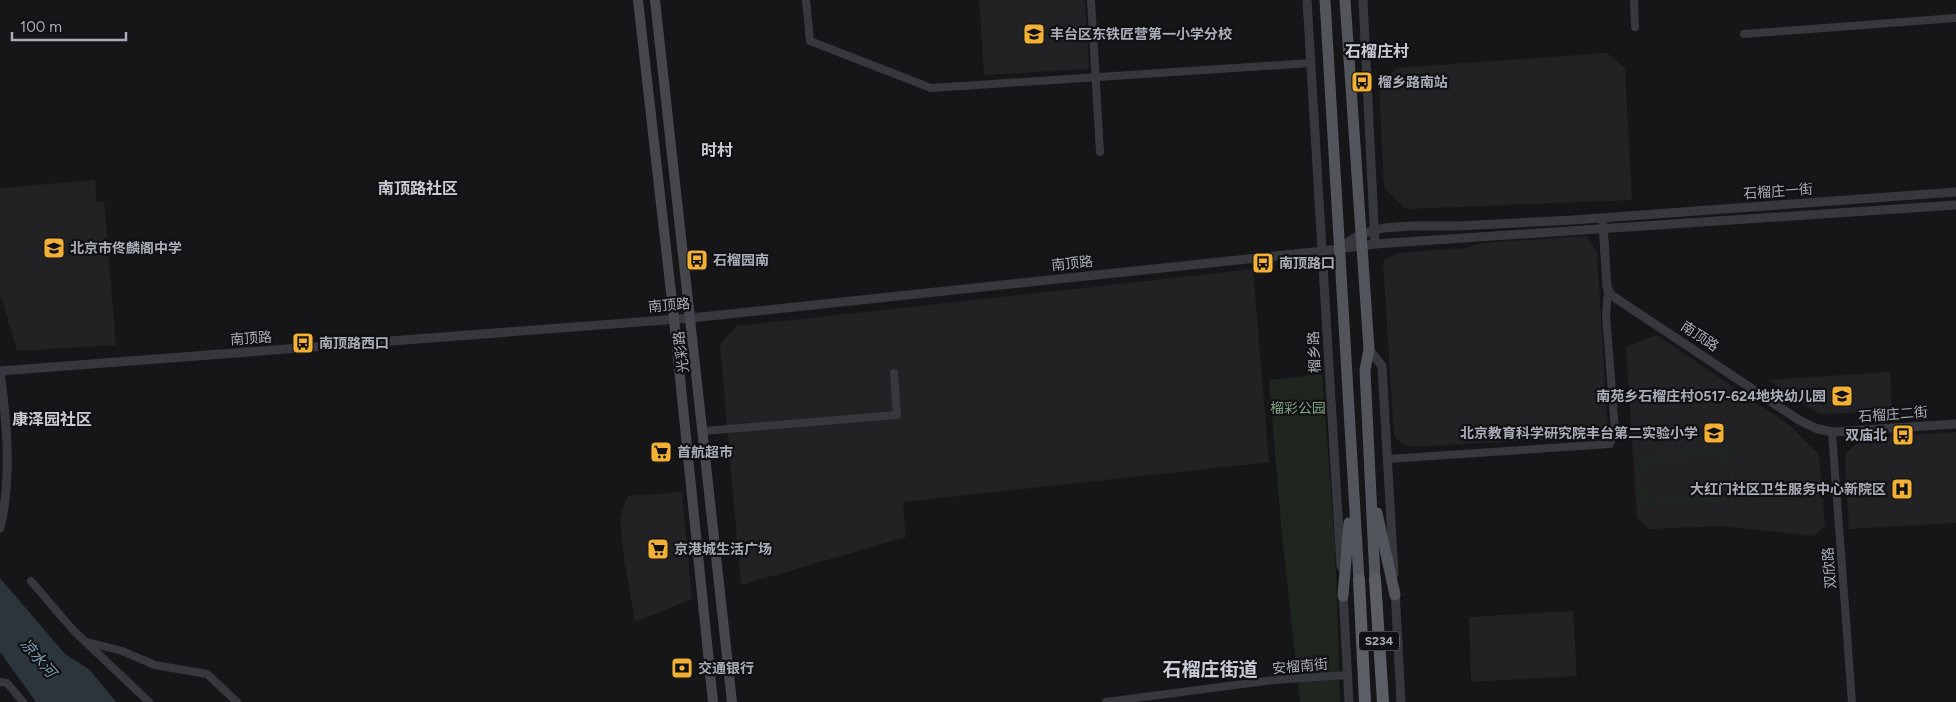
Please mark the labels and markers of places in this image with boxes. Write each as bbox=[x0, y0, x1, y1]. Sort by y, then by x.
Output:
school or university icon: 丰台区东铁匠营第一小学分校 bbox=[1022, 22, 1046, 46]
place label: 丰台区东铁匠营第一小学分校 bbox=[1050, 26, 1232, 43]
bus stop icon: 榴乡路南站 bbox=[1350, 70, 1374, 94]
place label: 榴乡路南站 bbox=[1378, 74, 1448, 91]
school or university icon: 北京市佟麟阁中学 bbox=[42, 236, 66, 260]
place label: 北京市佟麟阁中学 bbox=[70, 240, 182, 257]
bus stop icon: 石榴园南 bbox=[685, 248, 709, 272]
bus stop icon: 南顶路口 bbox=[1251, 251, 1275, 275]
place label: 石榴园南 bbox=[713, 252, 769, 269]
place label: 南顶路口 bbox=[1279, 255, 1335, 272]
bus stop icon: 南顶路西口 bbox=[291, 331, 315, 355]
place label: 南顶路西口 bbox=[319, 335, 389, 352]
school or university icon: 南苑乡石榴庄村0517-624地块幼儿园 bbox=[1830, 384, 1854, 408]
place label: 南苑乡石榴庄村0517-624地块幼儿园 bbox=[1596, 388, 1826, 405]
school or university icon: 北京教育科学研究院丰台第二实验小学 bbox=[1702, 421, 1726, 445]
bus stop icon: 双庙北 bbox=[1891, 423, 1915, 447]
place label: 北京教育科学研究院丰台第二实验小学 bbox=[1460, 425, 1698, 442]
place label: 双庙北 bbox=[1845, 427, 1887, 444]
supermarket icon: 首航超市 bbox=[649, 440, 673, 464]
place label: 首航超市 bbox=[677, 444, 733, 461]
hospital icon: 大红门社区卫生服务中心新院区 bbox=[1890, 477, 1914, 501]
place label: 大红门社区卫生服务中心新院区 bbox=[1690, 481, 1886, 498]
supermarket icon: 京港城生活广场 bbox=[646, 537, 670, 561]
place label: 京港城生活广场 bbox=[674, 541, 772, 558]
bank icon: 交通银行 bbox=[670, 656, 694, 680]
place label: 交通银行 bbox=[698, 660, 754, 677]

